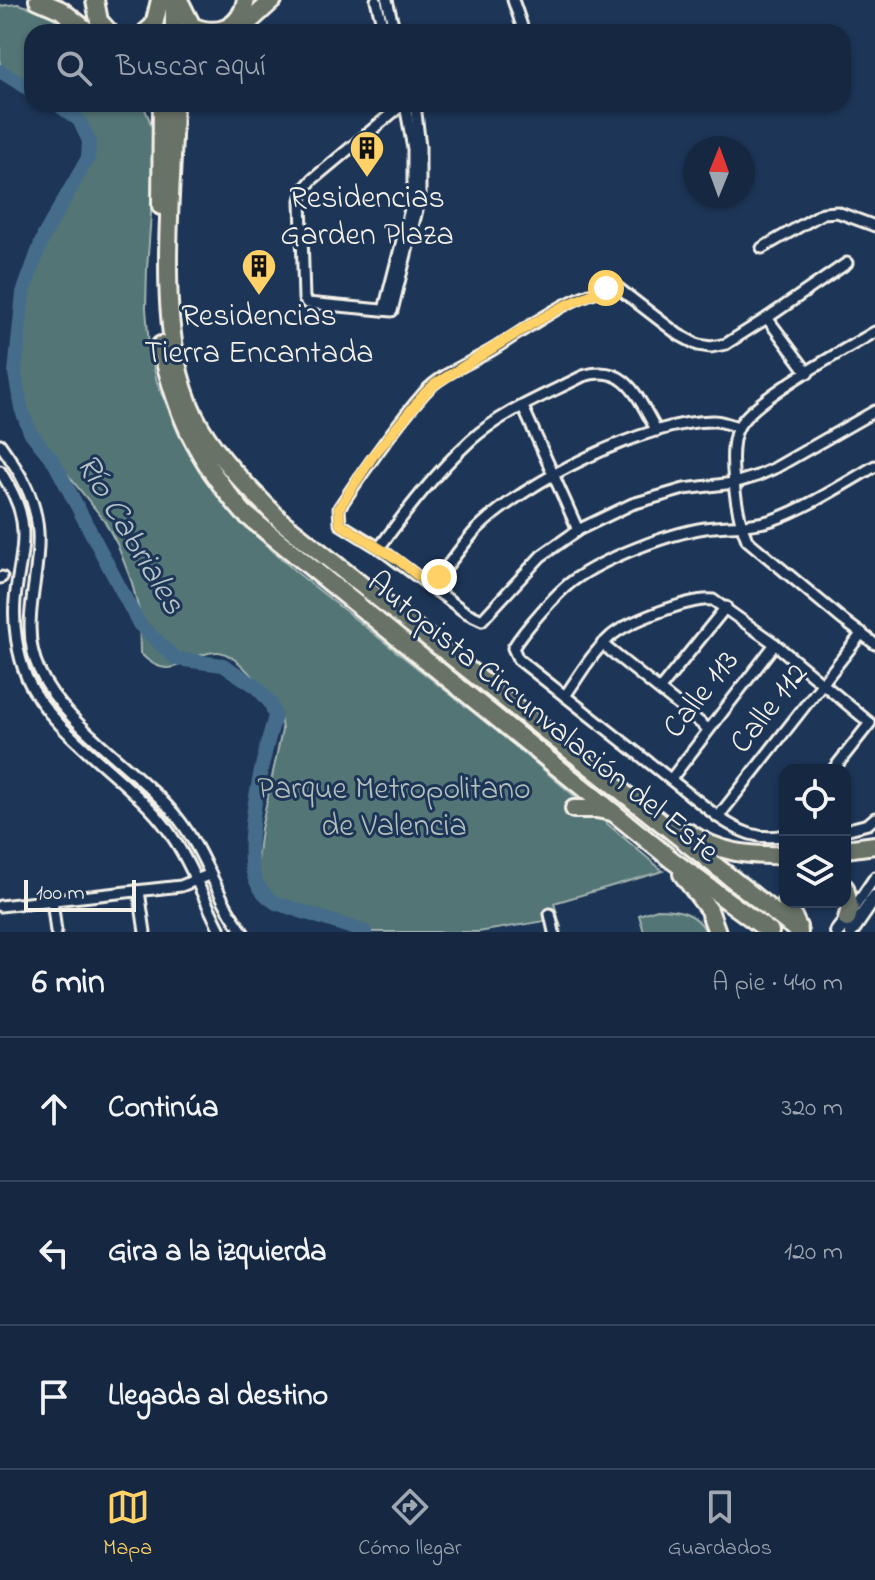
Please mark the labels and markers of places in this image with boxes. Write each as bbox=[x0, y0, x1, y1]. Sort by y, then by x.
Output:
building icon: Residencias Garden Plaza bbox=[348, 129, 386, 179]
place label: Residencias Garden Plaza bbox=[280, 176, 454, 260]
building icon: Residencias Tierra Encantada bbox=[240, 247, 278, 297]
place label: Residencias Tierra Encantada bbox=[144, 294, 374, 378]

